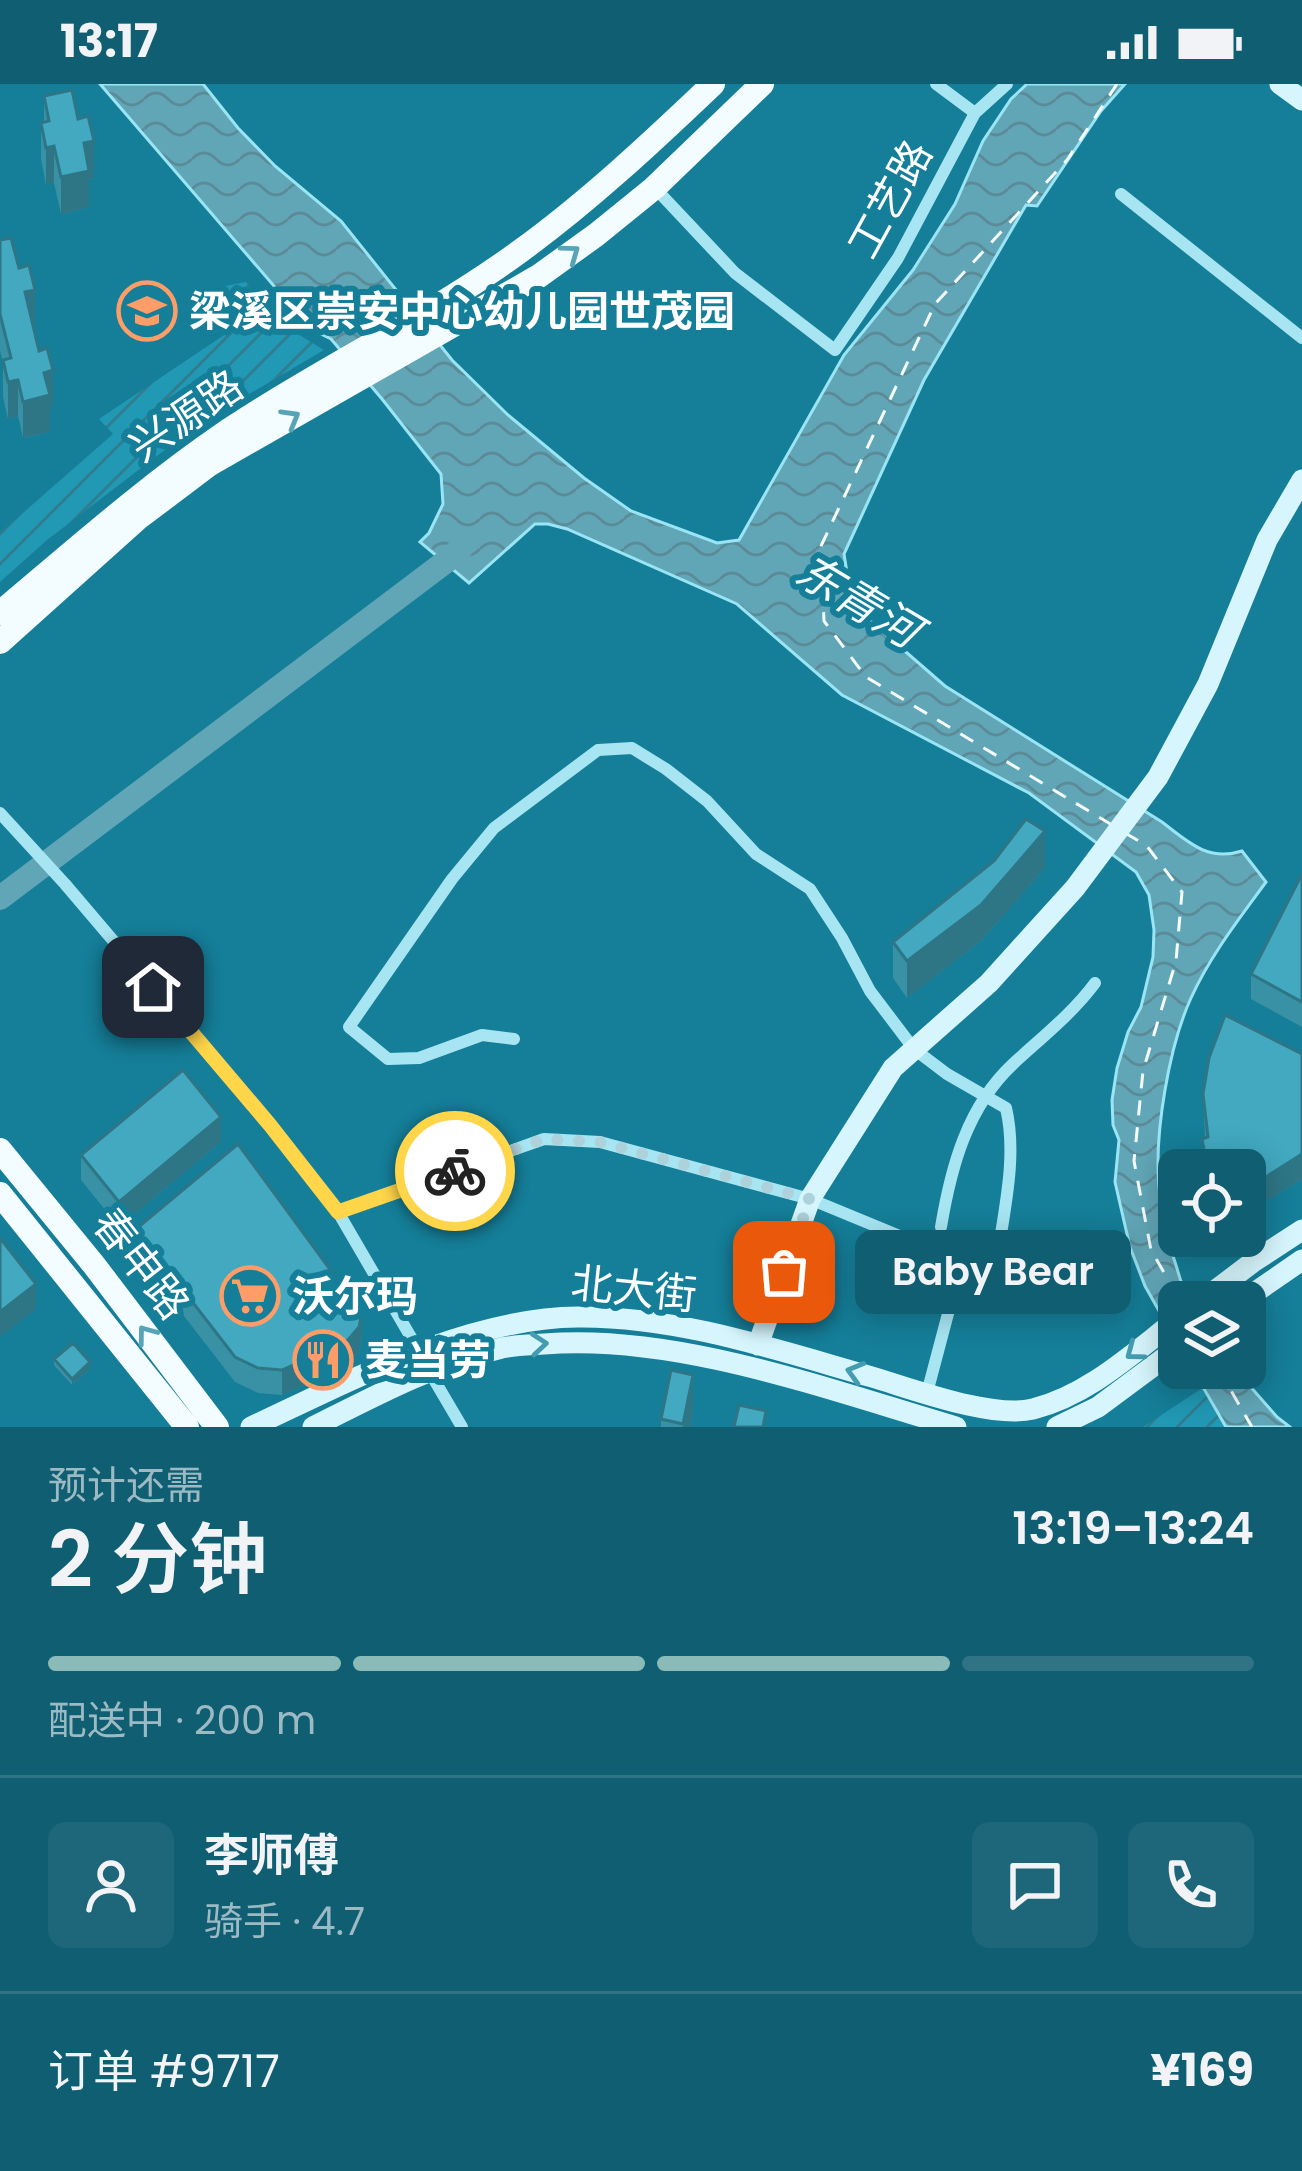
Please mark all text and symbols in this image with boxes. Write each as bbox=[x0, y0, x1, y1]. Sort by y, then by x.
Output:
text: 13:17 bbox=[60, 10, 158, 73]
street label: 工艺路 bbox=[834, 130, 946, 268]
one-way arrow bbox=[558, 245, 580, 267]
school or university icon: 梁溪区崇安中心幼儿园世茂园 bbox=[116, 280, 178, 342]
place label: 梁溪区崇安中心幼儿园世茂园 bbox=[189, 282, 735, 341]
street label: 兴源路 bbox=[117, 356, 255, 476]
one-way arrow bbox=[279, 409, 300, 432]
water label: 东青河 bbox=[784, 539, 939, 667]
pin bbox=[102, 936, 204, 1038]
icon: home bbox=[120, 954, 186, 1020]
courier bbox=[395, 1111, 515, 1231]
icon: bike bbox=[422, 1138, 488, 1204]
map controls bbox=[1158, 1149, 1266, 1389]
button: locate bbox=[1158, 1149, 1266, 1257]
street label: 春申路 bbox=[79, 1196, 203, 1332]
pin bbox=[733, 1221, 835, 1323]
callout: Baby Bear bbox=[856, 1230, 1132, 1314]
icon: bag bbox=[751, 1239, 817, 1305]
text: Baby Bear bbox=[892, 1244, 1094, 1299]
street label: 北大街 bbox=[568, 1253, 700, 1325]
supermarket icon: 沃尔玛 bbox=[219, 1265, 281, 1327]
place label: 沃尔玛 bbox=[292, 1267, 418, 1326]
button: layers bbox=[1158, 1281, 1266, 1389]
one-way arrow bbox=[139, 1326, 161, 1347]
restaurant icon: 麦当劳 bbox=[292, 1329, 354, 1391]
place label: 麦当劳 bbox=[365, 1331, 491, 1390]
one-way arrow bbox=[530, 1332, 549, 1358]
one-way arrow bbox=[1126, 1338, 1148, 1359]
one-way arrow bbox=[845, 1362, 866, 1387]
text: 预计还需 bbox=[48, 1458, 204, 1513]
text: 13:19–13:24 bbox=[1012, 1497, 1254, 1560]
text: 2 分钟 bbox=[48, 1505, 267, 1614]
text: 配送中 · 200 m bbox=[48, 1693, 316, 1748]
button: person bbox=[48, 1822, 174, 1948]
button: chat bbox=[972, 1822, 1098, 1948]
button: phone bbox=[1128, 1822, 1254, 1948]
text: 李师傅 bbox=[204, 1824, 339, 1887]
text: 骑手 · 4.7 bbox=[204, 1894, 365, 1949]
text: ¥169 bbox=[1151, 2039, 1254, 2102]
text: 订单 #9717 bbox=[48, 2040, 280, 2103]

